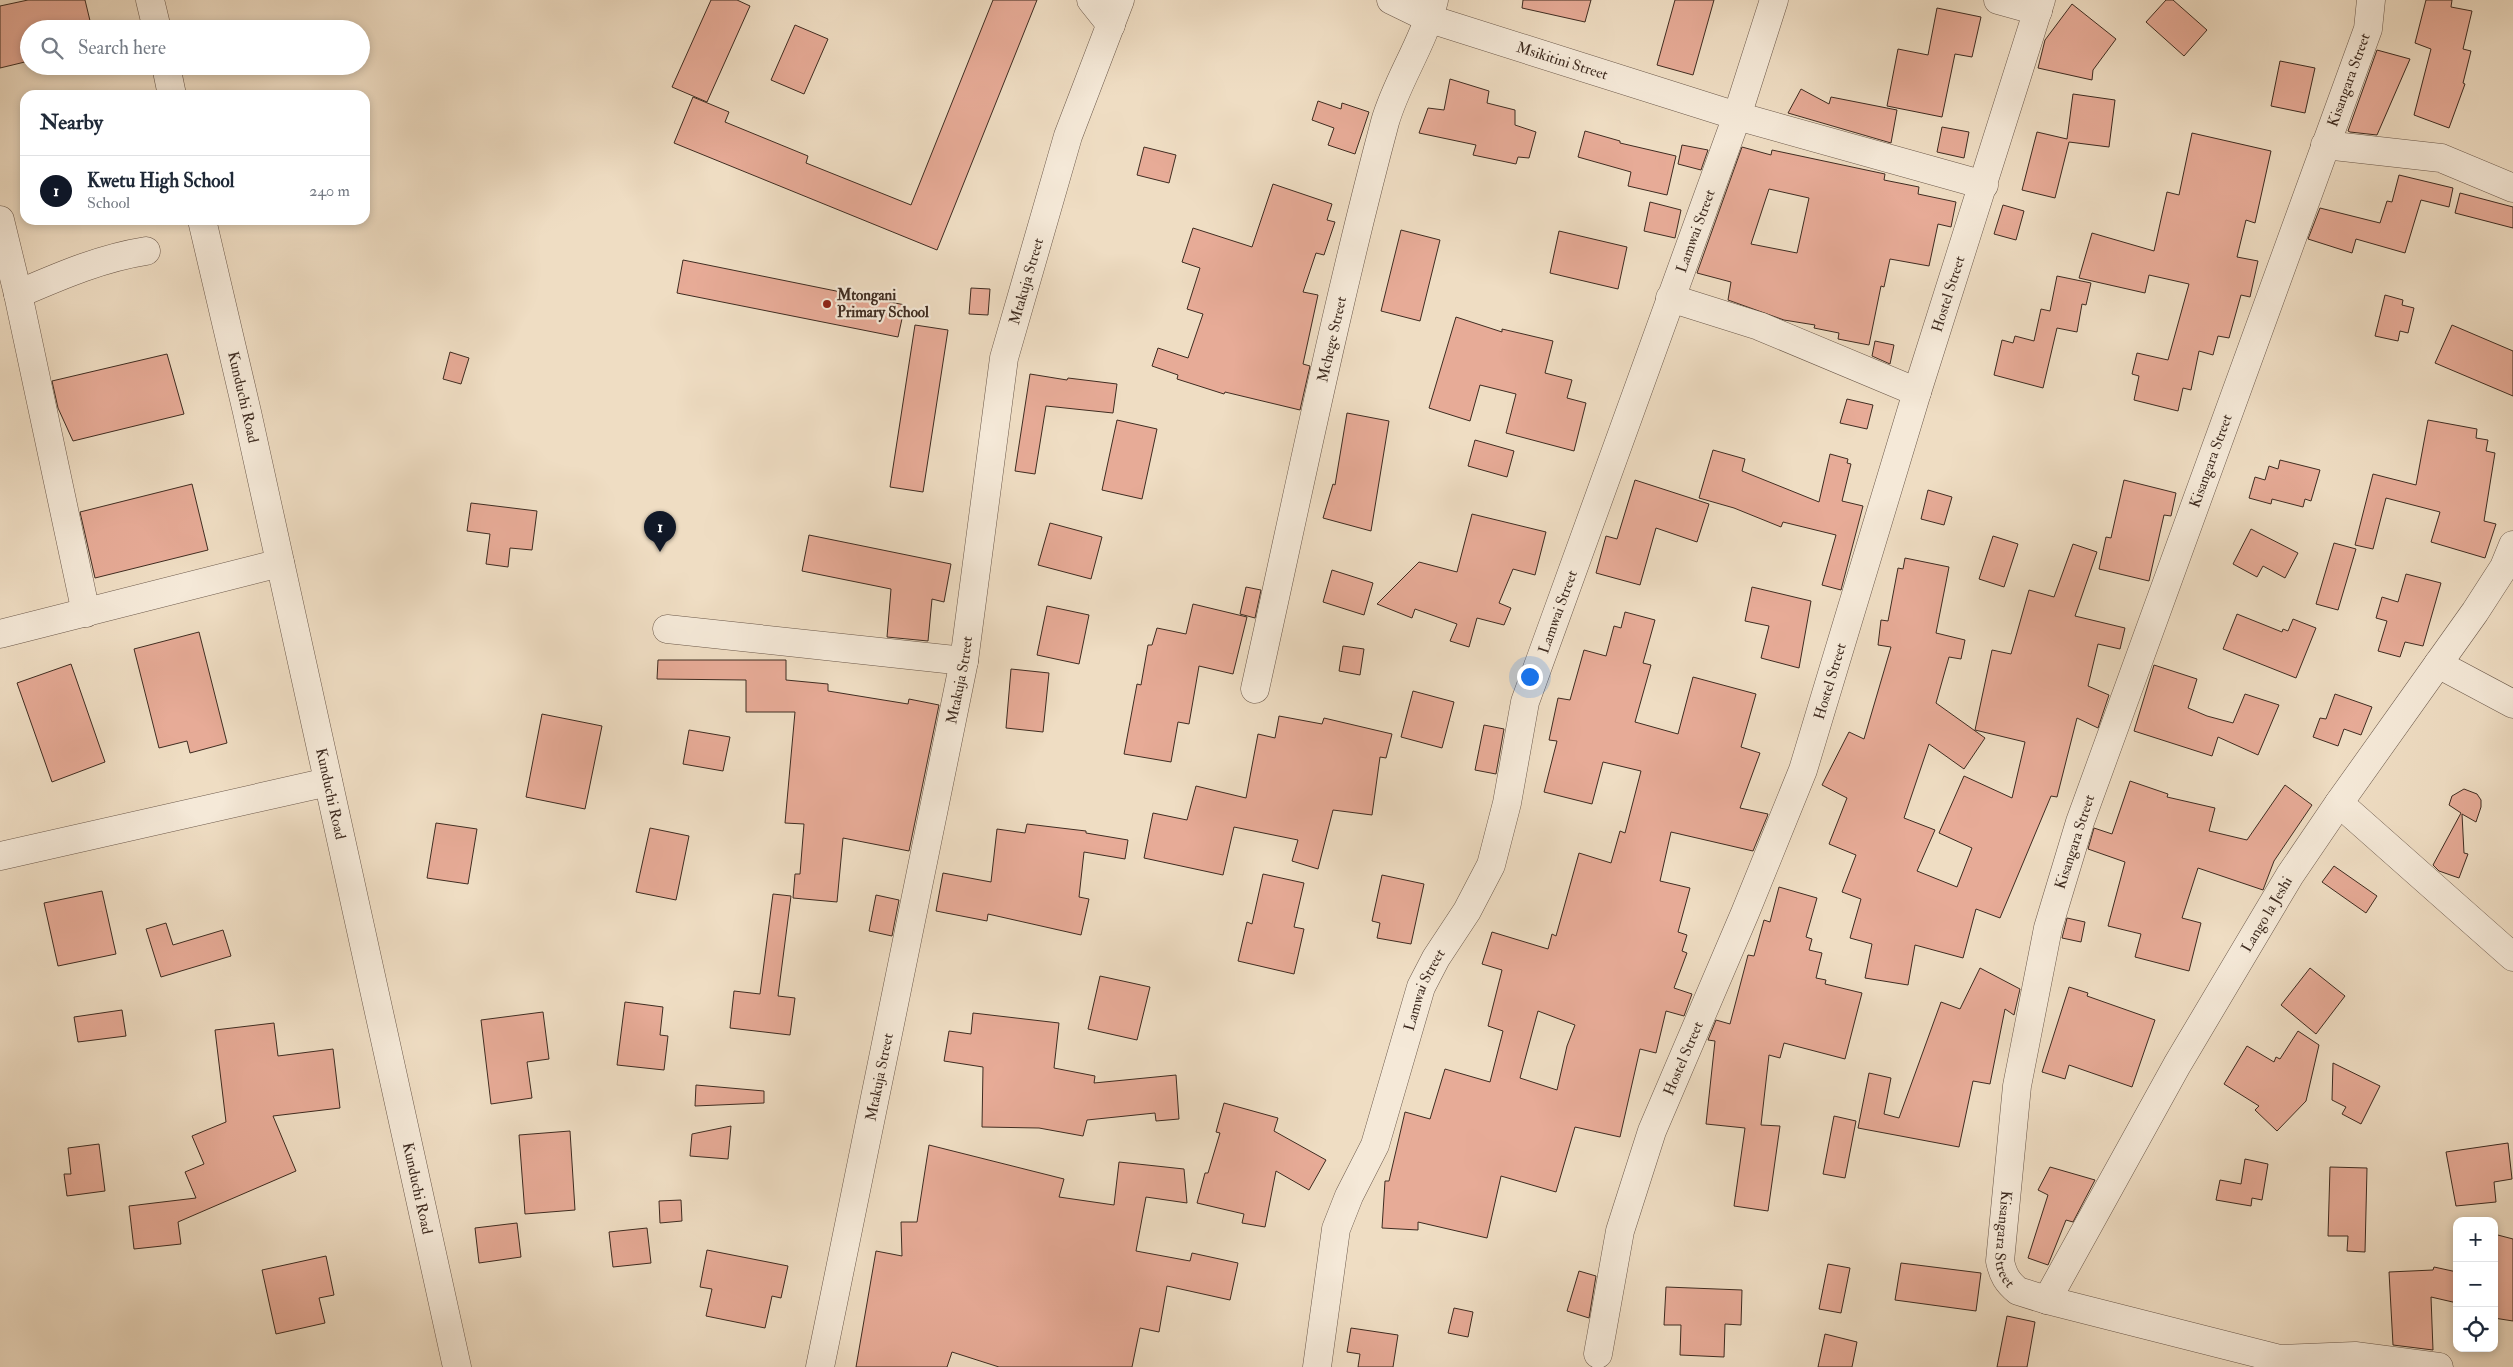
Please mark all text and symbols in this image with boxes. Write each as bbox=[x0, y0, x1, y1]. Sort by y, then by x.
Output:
search box bbox=[20, 20, 370, 75]
street label: Kisangara Street bbox=[2323, 31, 2375, 129]
icon: search bbox=[38, 34, 66, 62]
text: Search here bbox=[78, 36, 166, 60]
street label: Msikitini Street bbox=[1514, 37, 1610, 84]
text: Nearby bbox=[40, 109, 103, 136]
text: Kwetu High School bbox=[87, 169, 234, 193]
text: 1 bbox=[53, 181, 59, 201]
text: 240 m bbox=[309, 181, 350, 201]
street label: Lamwai Street bbox=[1672, 187, 1719, 275]
text: School bbox=[87, 193, 130, 213]
street label: Mtakuja Street bbox=[1005, 236, 1048, 327]
street label: Hostel Street bbox=[1927, 253, 1969, 334]
place label: Mtongani Primary School bbox=[836, 286, 929, 323]
street label: Mchege Street bbox=[1313, 294, 1351, 384]
marker: Mtongani Primary School bbox=[821, 298, 833, 310]
street label: Kunduchi Road bbox=[224, 350, 263, 445]
street label: Kisangara Street bbox=[2185, 412, 2237, 510]
pin: 1 bbox=[644, 511, 676, 552]
street label: Lamwai Street bbox=[1534, 567, 1581, 656]
street label: Mtakuja Street bbox=[942, 635, 977, 726]
street label: Hostel Street bbox=[1809, 641, 1850, 722]
your location bbox=[1517, 664, 1543, 690]
street label: Kunduchi Road bbox=[312, 746, 350, 842]
street label: Kisangara Street bbox=[2051, 792, 2099, 892]
street label: Lango la Jeshi bbox=[2237, 873, 2297, 956]
street label: Lamwai Street bbox=[1399, 945, 1449, 1033]
street label: Hostel Street bbox=[1659, 1018, 1707, 1098]
street label: Mtakuja Street bbox=[861, 1031, 897, 1123]
street label: Kunduchi Road bbox=[398, 1141, 437, 1236]
street label: Kisangara Street bbox=[1991, 1190, 2019, 1292]
map controls bbox=[2453, 1217, 2498, 1352]
button: + bbox=[2453, 1217, 2498, 1262]
button: − bbox=[2453, 1262, 2498, 1307]
button: locate bbox=[2453, 1307, 2498, 1352]

